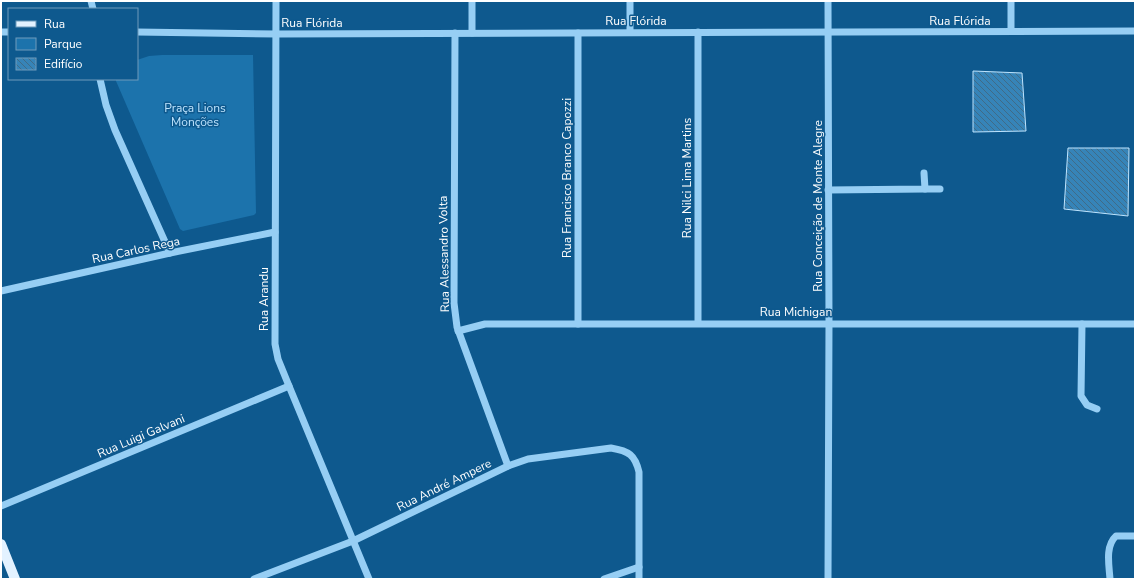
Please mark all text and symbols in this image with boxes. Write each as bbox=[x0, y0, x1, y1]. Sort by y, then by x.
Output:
legend bbox=[8, 8, 138, 80]
street label: Rua Flórida bbox=[605, 13, 667, 29]
street label: Rua Flórida bbox=[929, 13, 991, 29]
street label: Rua Flórida bbox=[281, 15, 343, 31]
text: Rua bbox=[44, 16, 65, 32]
text: Parque bbox=[44, 36, 82, 52]
text: Edifício bbox=[44, 56, 83, 72]
street label: Rua Francisco Branco Capozzi bbox=[559, 98, 575, 258]
park label: Praça Lions Monções bbox=[164, 100, 226, 130]
street label: Rua Nilci Lima Martins bbox=[679, 117, 695, 238]
street label: Rua Conceição de Monte Alegre bbox=[810, 120, 826, 292]
street label: Rua Alessandro Volta bbox=[435, 195, 453, 313]
street label: Rua Carlos Rega bbox=[91, 233, 181, 267]
street label: Rua Arandu bbox=[256, 267, 272, 331]
street label: Rua Michigan bbox=[760, 304, 832, 320]
street label: Rua Luigi Galvani bbox=[95, 410, 187, 462]
street label: Rua André Ampere bbox=[394, 455, 494, 515]

